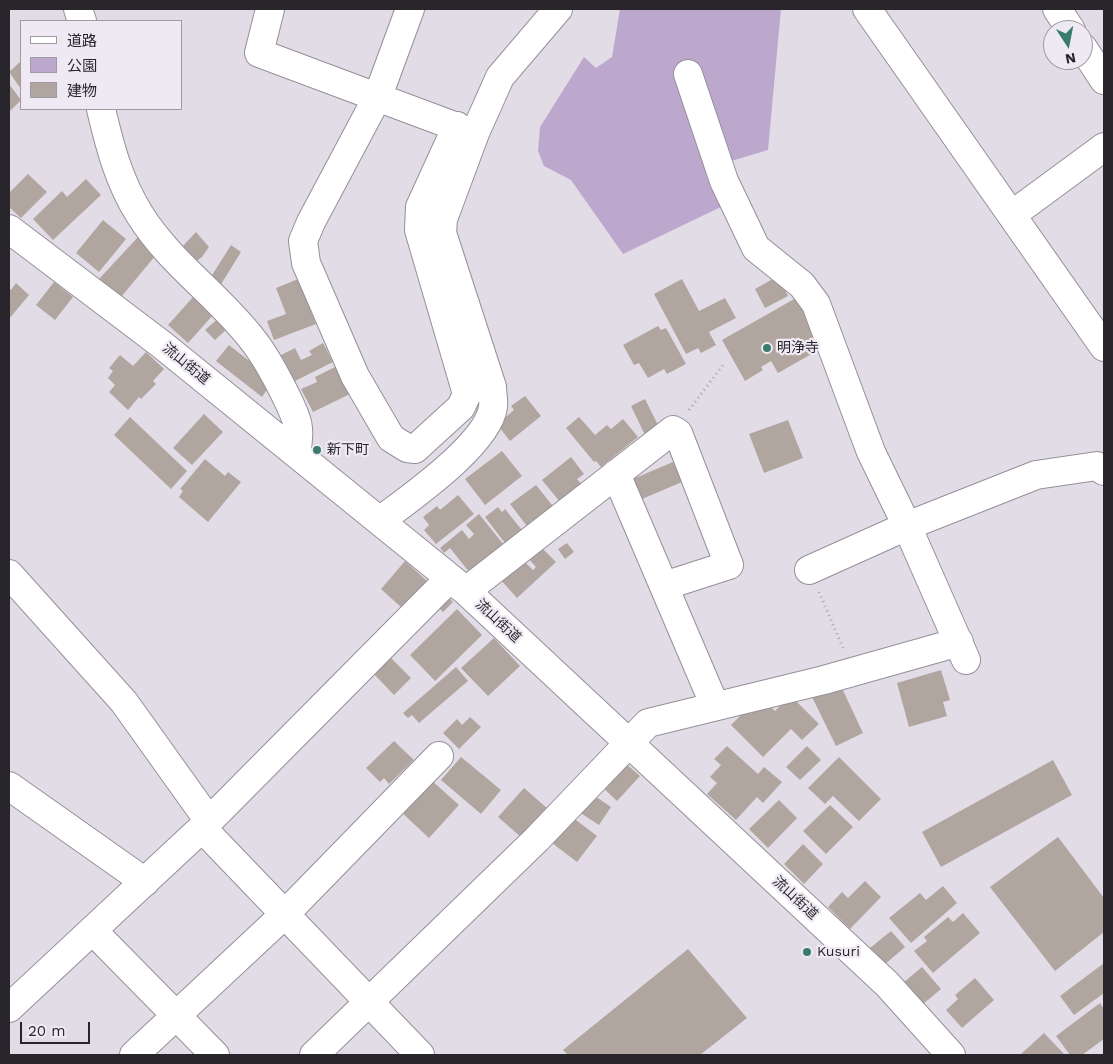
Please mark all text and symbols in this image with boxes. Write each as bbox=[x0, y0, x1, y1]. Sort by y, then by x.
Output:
legend bbox=[20, 20, 182, 110]
north arrow bbox=[1043, 20, 1093, 70]
text: 道路 bbox=[67, 32, 97, 50]
text: N bbox=[1064, 50, 1077, 68]
text: 公園 bbox=[67, 57, 97, 75]
text: 建物 bbox=[67, 82, 97, 100]
street label: 流山街道 bbox=[159, 340, 213, 388]
place label: 明浄寺 bbox=[777, 340, 819, 356]
marker: 明浄寺 bbox=[761, 342, 773, 354]
place label: 新下町 bbox=[327, 442, 369, 458]
marker: 新下町 bbox=[311, 444, 323, 456]
street label: 流山街道 bbox=[472, 596, 524, 646]
street label: 流山街道 bbox=[769, 873, 821, 923]
place label: Kusuri bbox=[817, 944, 860, 960]
marker: Kusuri bbox=[801, 946, 813, 958]
scale bar bbox=[22, 1012, 92, 1044]
text: 20 m bbox=[28, 1022, 66, 1040]

